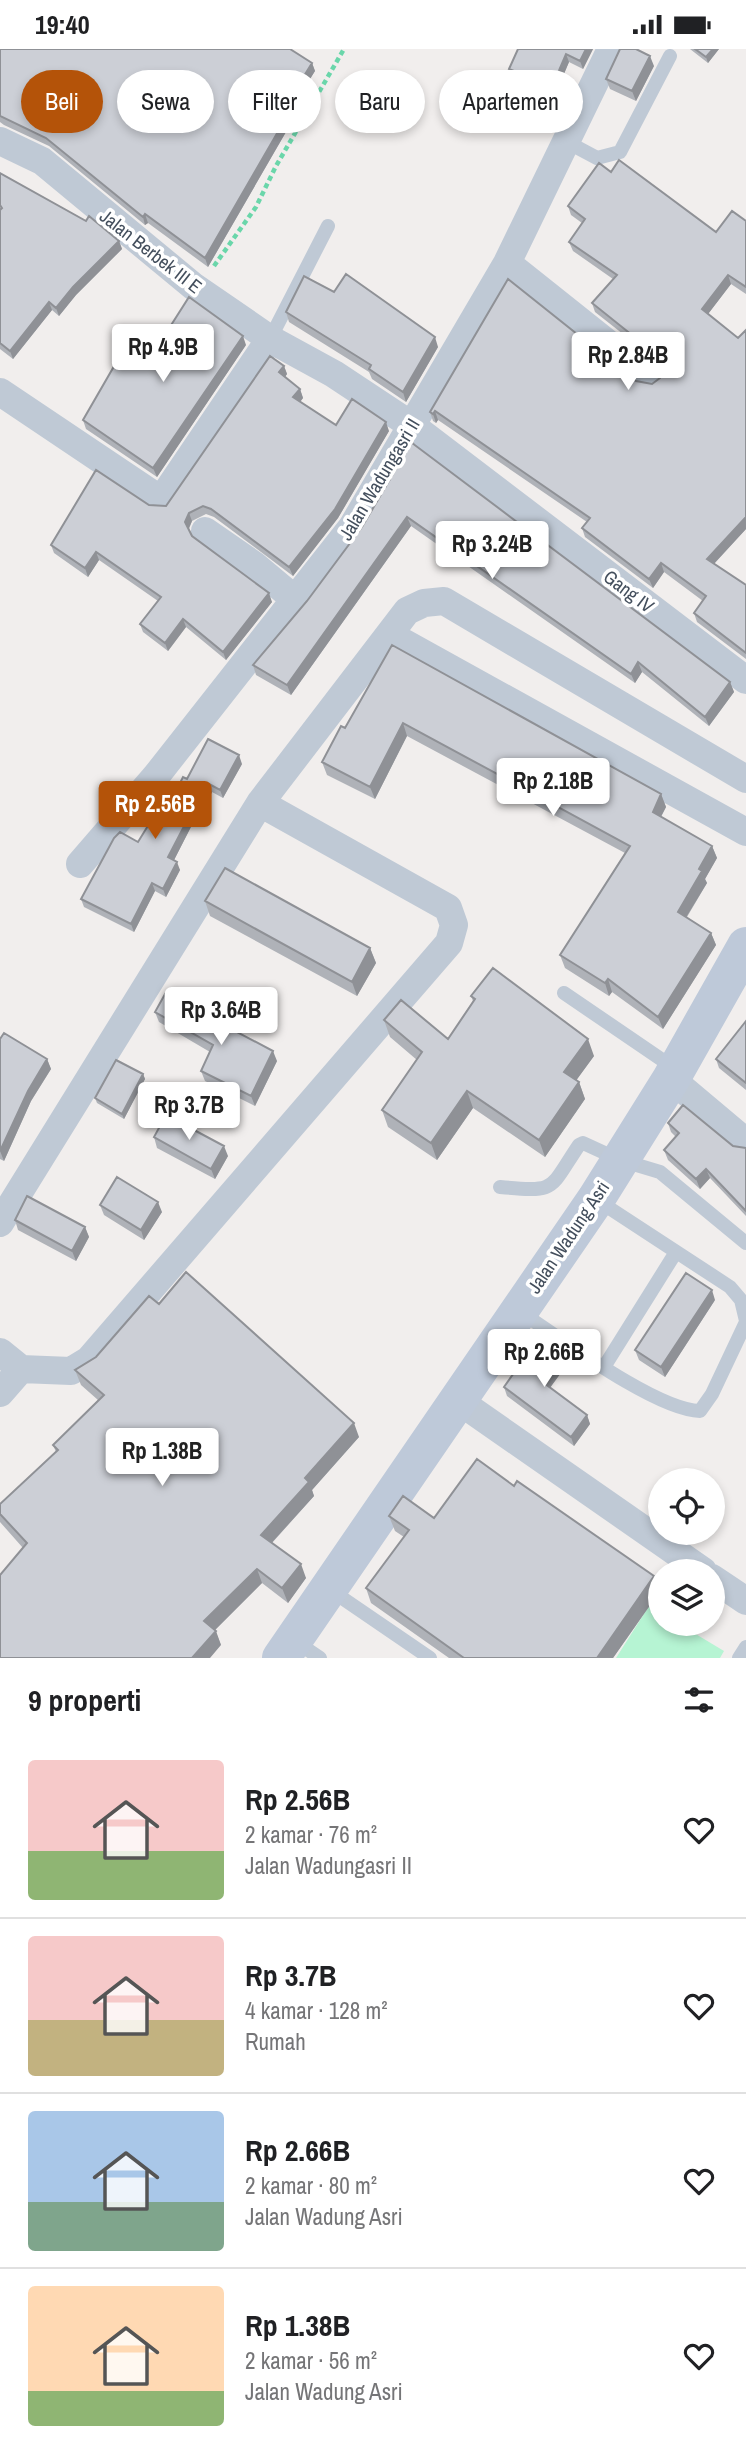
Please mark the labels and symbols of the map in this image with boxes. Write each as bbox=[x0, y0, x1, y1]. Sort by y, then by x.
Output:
street label: Jalan Berbek III E bbox=[95, 203, 207, 299]
pin: Rp 4.9B bbox=[98, 325, 228, 384]
pin: Rp 2.84B bbox=[556, 333, 700, 392]
street label: Jalan Wadungasri II bbox=[332, 413, 426, 545]
pin: Rp 3.24B bbox=[420, 521, 564, 581]
street label: Gang IV bbox=[598, 563, 660, 619]
pin: Rp 2.18B bbox=[481, 759, 625, 818]
pin: Rp 2.56B bbox=[83, 781, 227, 841]
pin: Rp 3.64B bbox=[149, 988, 293, 1047]
pin: Rp 3.7B bbox=[124, 1083, 254, 1142]
street label: Jalan Wadung Asri bbox=[521, 1176, 615, 1298]
pin: Rp 2.66B bbox=[472, 1329, 616, 1389]
pin: Rp 1.38B bbox=[90, 1429, 234, 1488]

